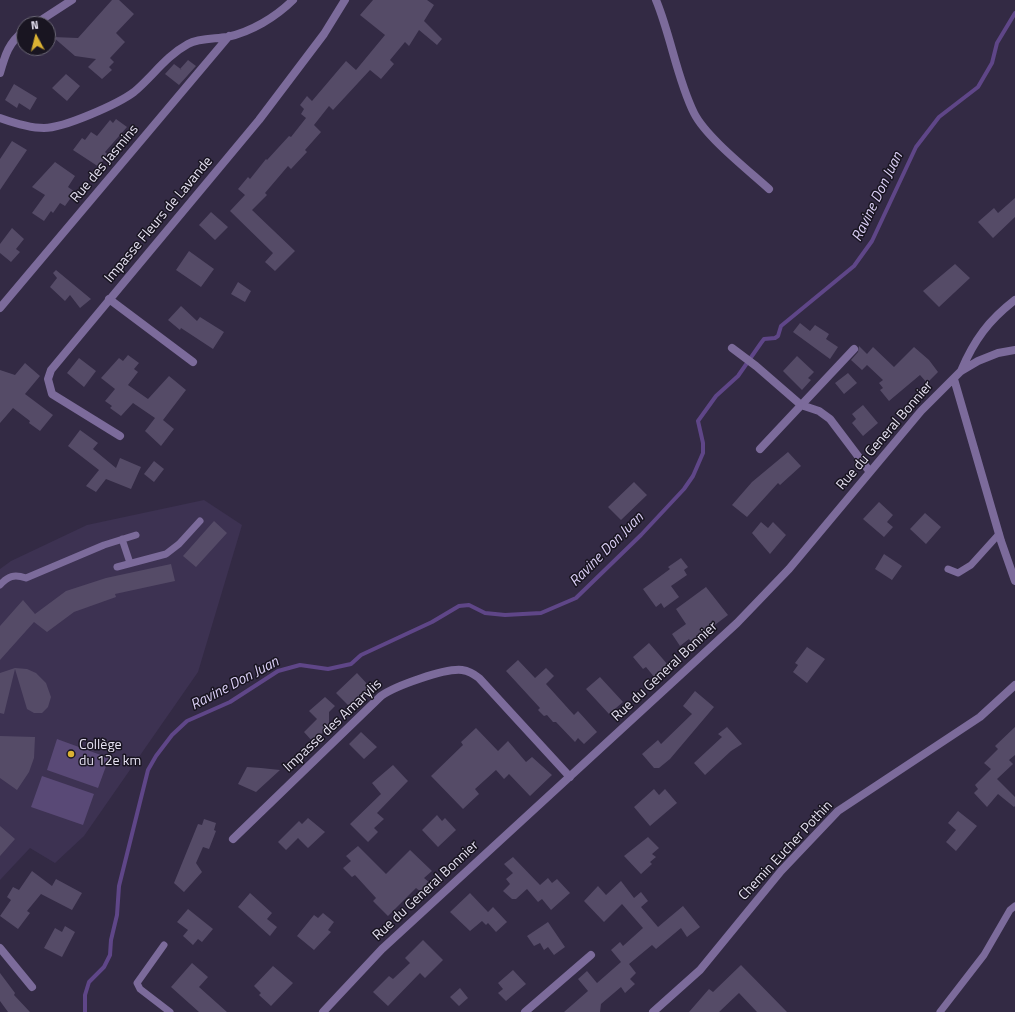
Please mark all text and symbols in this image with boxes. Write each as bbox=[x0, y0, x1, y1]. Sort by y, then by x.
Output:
north arrow bbox=[16, 16, 56, 56]
text: N bbox=[30, 17, 39, 33]
street label: Rue des Jasmins bbox=[68, 122, 142, 206]
water label: Ravine Don Juan bbox=[849, 149, 907, 245]
street label: Impasse Fleurs de Lavande bbox=[101, 154, 217, 286]
street label: Rue du General Bonnier bbox=[833, 378, 937, 494]
water label: Ravine Don Juan bbox=[566, 509, 648, 591]
street label: Rue du General Bonnier bbox=[609, 619, 721, 725]
water label: Ravine Don Juan bbox=[188, 653, 282, 715]
street label: Impasse des Amarylis bbox=[280, 676, 386, 776]
place label: Collège du 12e km bbox=[79, 738, 141, 770]
marker: Collège du 12e km bbox=[66, 749, 76, 759]
street label: Chemin Eucher Pothin bbox=[736, 798, 836, 904]
street label: Rue du General Bonnier bbox=[370, 838, 482, 944]

